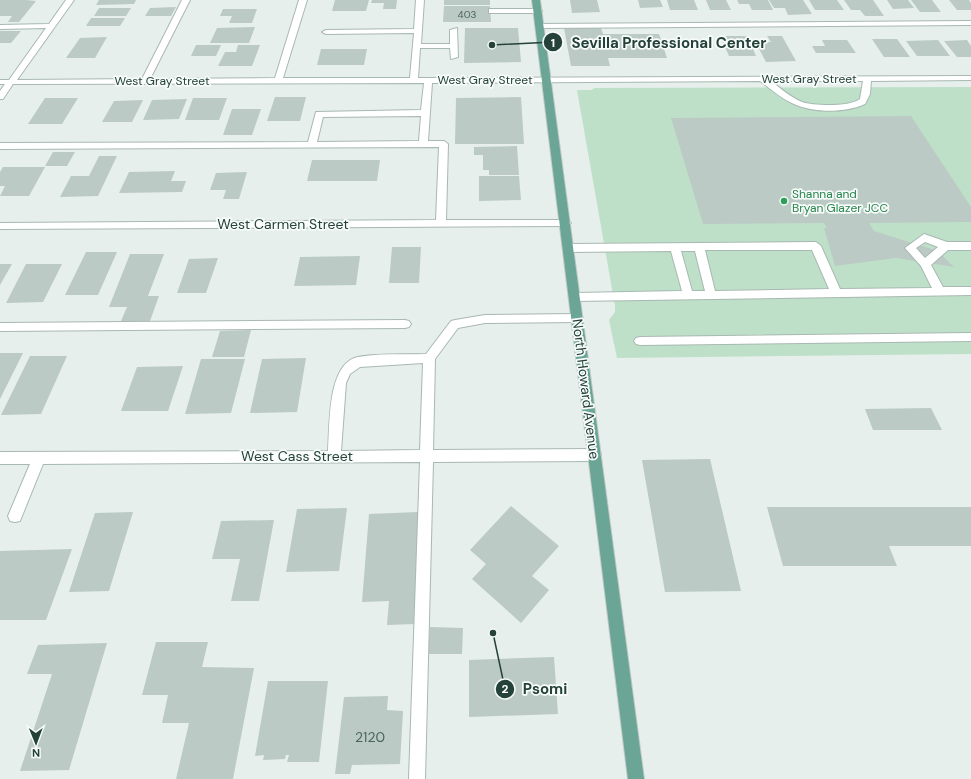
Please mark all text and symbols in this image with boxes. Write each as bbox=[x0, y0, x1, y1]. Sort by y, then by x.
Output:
house number: 403 bbox=[458, 8, 476, 21]
callout: Sevilla Professional Center bbox=[543, 29, 774, 56]
text: Sevilla Professional Center bbox=[572, 33, 767, 53]
text: 1 bbox=[551, 35, 555, 51]
street label: West Gray Street bbox=[761, 71, 857, 87]
street label: West Gray Street bbox=[437, 72, 533, 88]
street label: West Gray Street bbox=[114, 73, 210, 89]
place label: Shanna and Bryan Glazer JCC bbox=[792, 186, 888, 216]
marker: Shanna and Bryan Glazer JCC bbox=[779, 196, 789, 206]
street label: West Carmen Street bbox=[217, 215, 349, 233]
street label: North Howard Avenue bbox=[568, 318, 604, 460]
street label: West Cass Street bbox=[241, 447, 353, 465]
callout: Psomi bbox=[495, 676, 575, 703]
text: Psomi bbox=[523, 679, 567, 699]
text: 2 bbox=[502, 681, 509, 697]
north arrow bbox=[16, 723, 56, 763]
house number: 2120 bbox=[355, 728, 385, 746]
text: N bbox=[32, 746, 40, 760]

